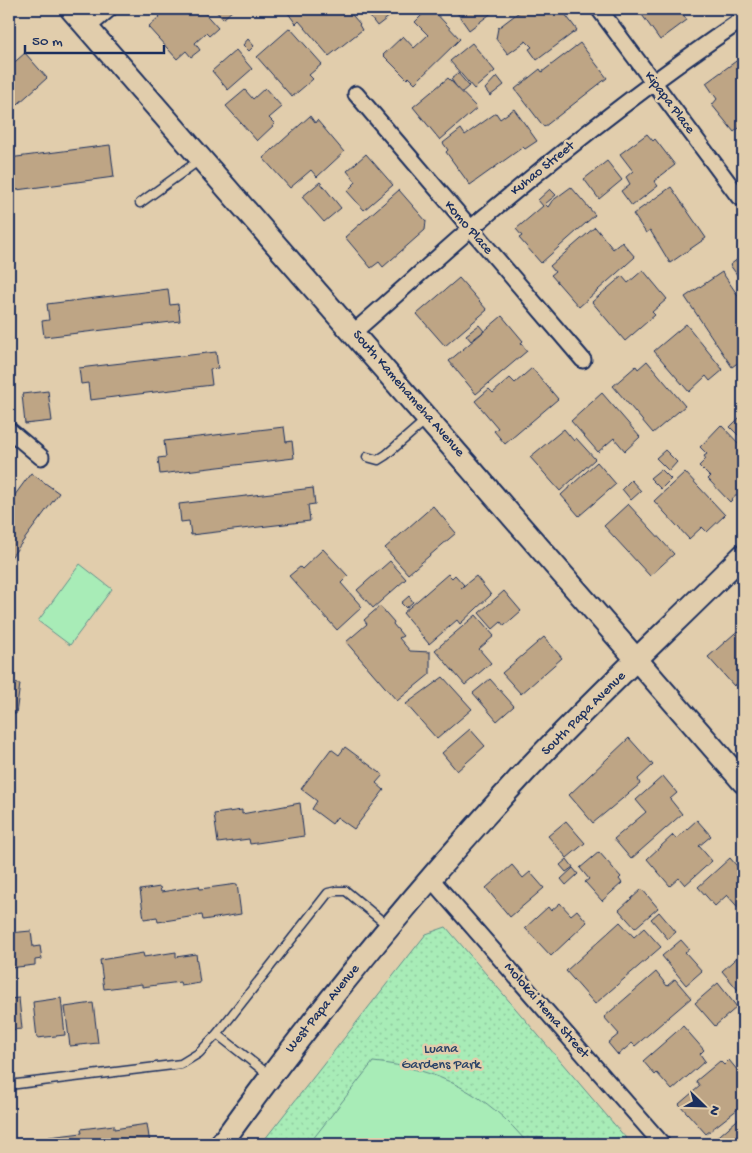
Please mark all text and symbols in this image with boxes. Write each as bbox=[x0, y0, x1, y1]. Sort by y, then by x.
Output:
scale bar bbox=[25, 22, 164, 54]
text: 50 m bbox=[32, 33, 63, 51]
street label: Kipapa Place bbox=[640, 68, 699, 138]
street label: Kuhao Street bbox=[508, 137, 579, 200]
street label: Komo Place bbox=[440, 197, 497, 259]
street label: South Kamehameha Avenue bbox=[348, 327, 468, 462]
street label: South Papa Avenue bbox=[538, 668, 630, 760]
street label: Molokai Hema Street bbox=[500, 960, 593, 1063]
street label: West Papa Avenue bbox=[282, 961, 364, 1057]
park label: Luana Gardens Park bbox=[402, 1041, 482, 1074]
north arrow bbox=[680, 1080, 730, 1130]
text: N bbox=[704, 1103, 723, 1118]

